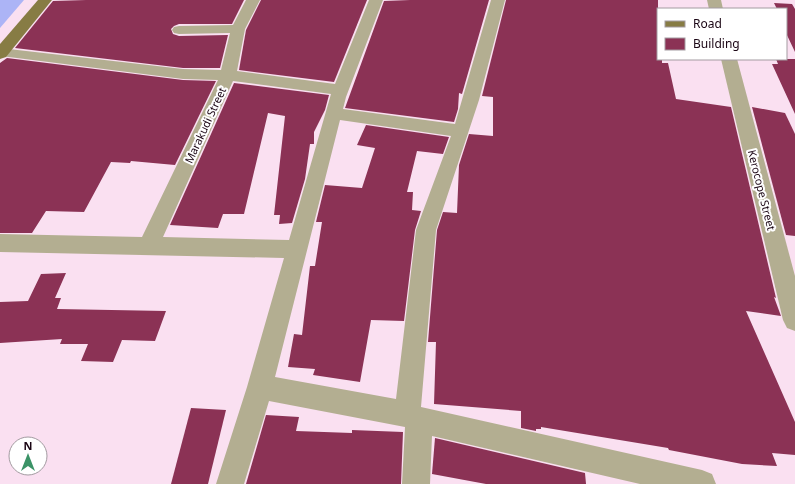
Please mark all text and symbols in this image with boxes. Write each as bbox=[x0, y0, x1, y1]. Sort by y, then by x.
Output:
legend bbox=[657, 8, 787, 60]
text: Road bbox=[693, 15, 722, 32]
text: Building bbox=[693, 35, 740, 52]
street label: Marakudi Street bbox=[181, 84, 229, 166]
street label: Kerocope Street bbox=[745, 148, 779, 232]
north arrow bbox=[8, 436, 48, 476]
text: N bbox=[24, 438, 32, 453]

